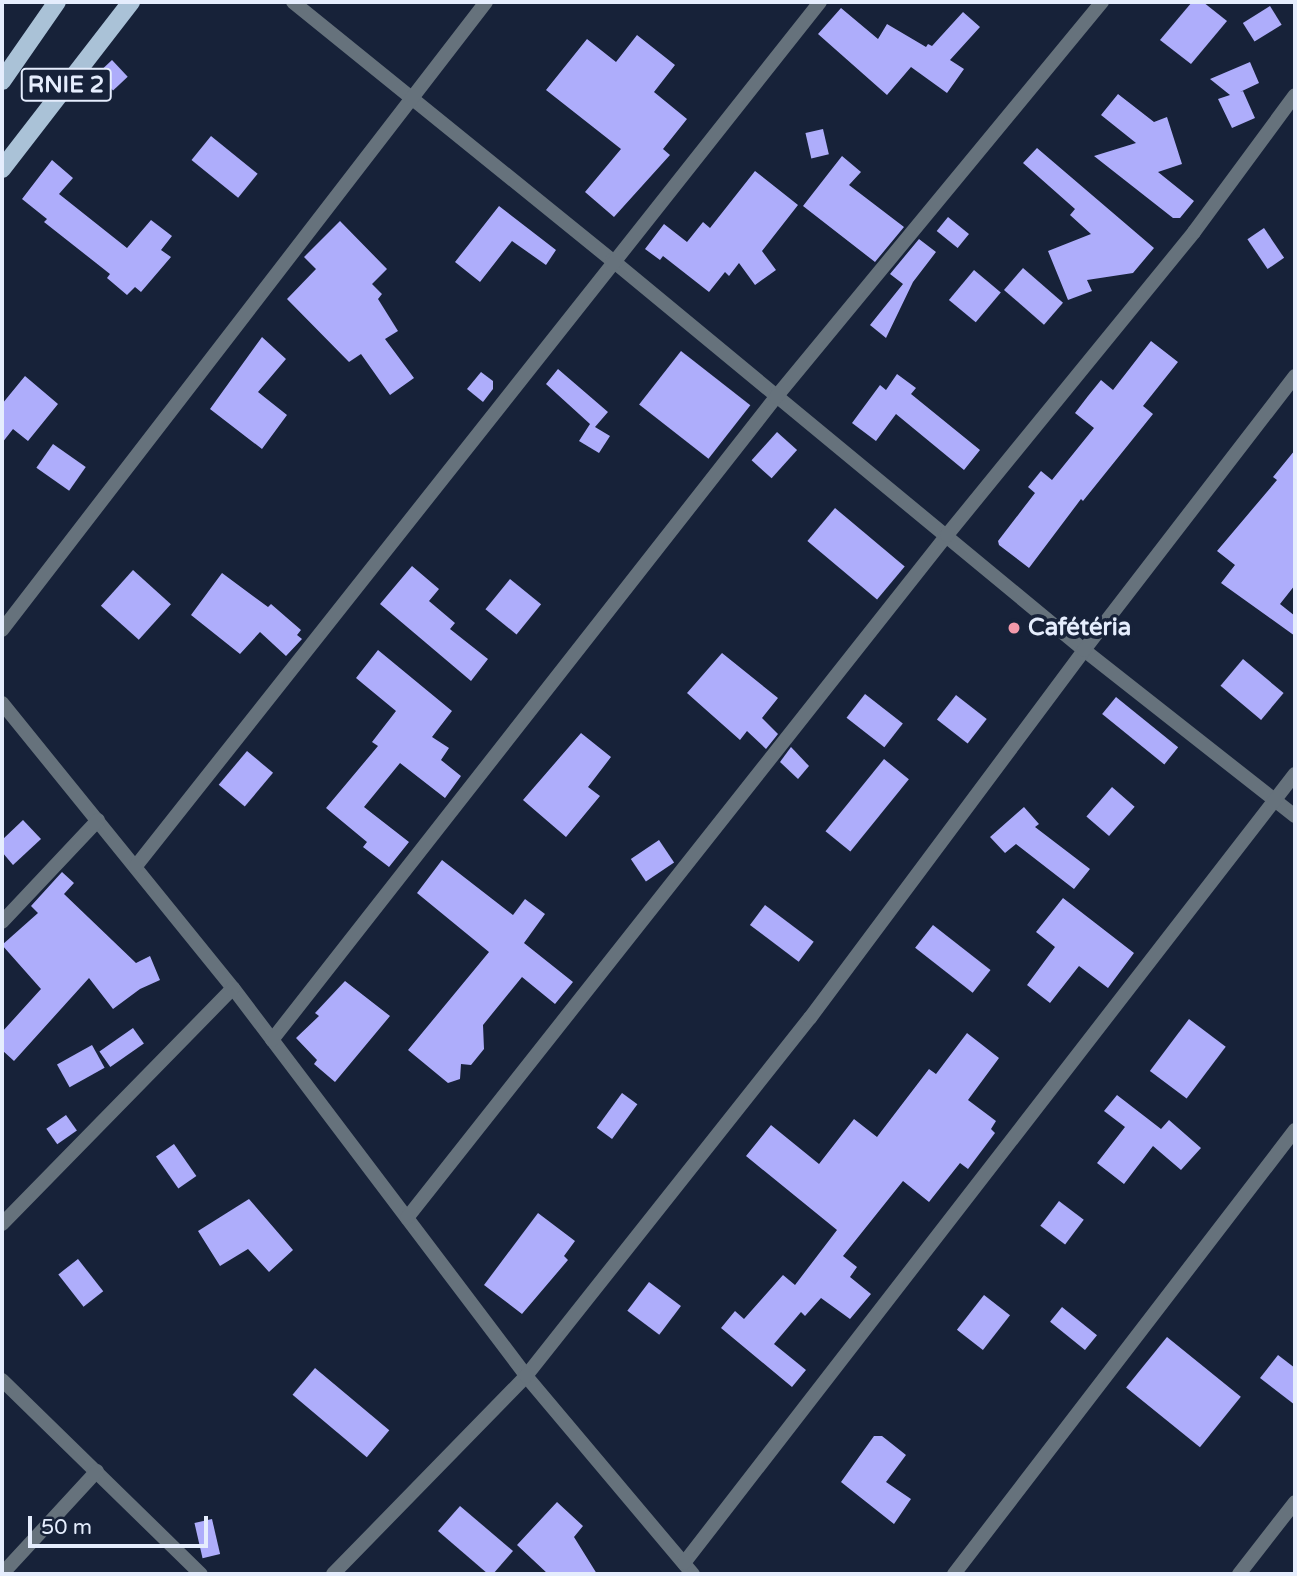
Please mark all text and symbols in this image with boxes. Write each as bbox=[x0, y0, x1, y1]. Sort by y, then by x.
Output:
road number: RNIE 2 bbox=[20, 66, 112, 104]
place label: Cafétéria bbox=[1028, 614, 1131, 642]
marker: Cafétéria bbox=[1006, 620, 1022, 636]
scale bar bbox=[32, 1502, 212, 1546]
text: 50 m bbox=[41, 1515, 92, 1540]

